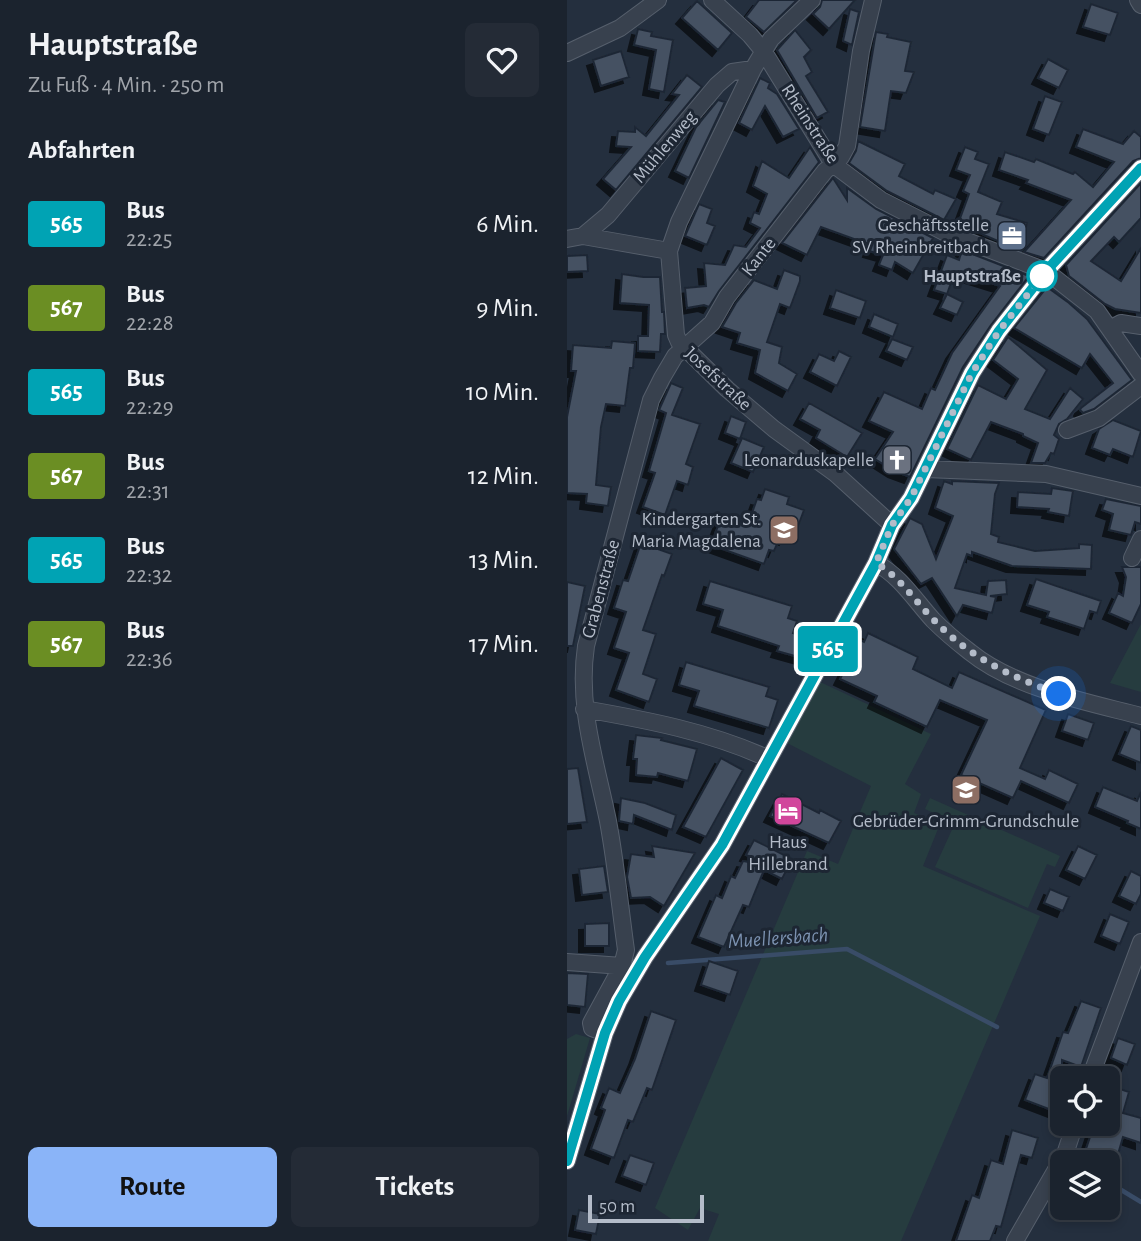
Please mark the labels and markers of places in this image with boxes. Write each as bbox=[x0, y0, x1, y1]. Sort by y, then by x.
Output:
place label: Geschäftsstelle SV Rheinbreitbach bbox=[852, 216, 989, 257]
office icon: Geschäftsstelle SV Rheinbreitbach bbox=[995, 219, 1029, 253]
marker: Hauptstraße bbox=[1027, 261, 1057, 291]
place label: Hauptstraße bbox=[923, 267, 1021, 286]
church icon: Leonarduskapelle bbox=[880, 443, 914, 477]
place label: Leonarduskapelle bbox=[744, 451, 874, 470]
place label: Kindergarten St. Maria Magdalena bbox=[631, 510, 761, 551]
school or university icon: Kindergarten St. Maria Magdalena bbox=[767, 513, 801, 547]
school or university icon: Gebrüder-Grimm-Grundschule bbox=[949, 773, 983, 807]
hotel icon: Haus Hillebrand bbox=[771, 794, 805, 828]
place label: Gebrüder-Grimm-Grundschule bbox=[853, 812, 1079, 831]
place label: Haus Hillebrand bbox=[748, 833, 828, 874]

